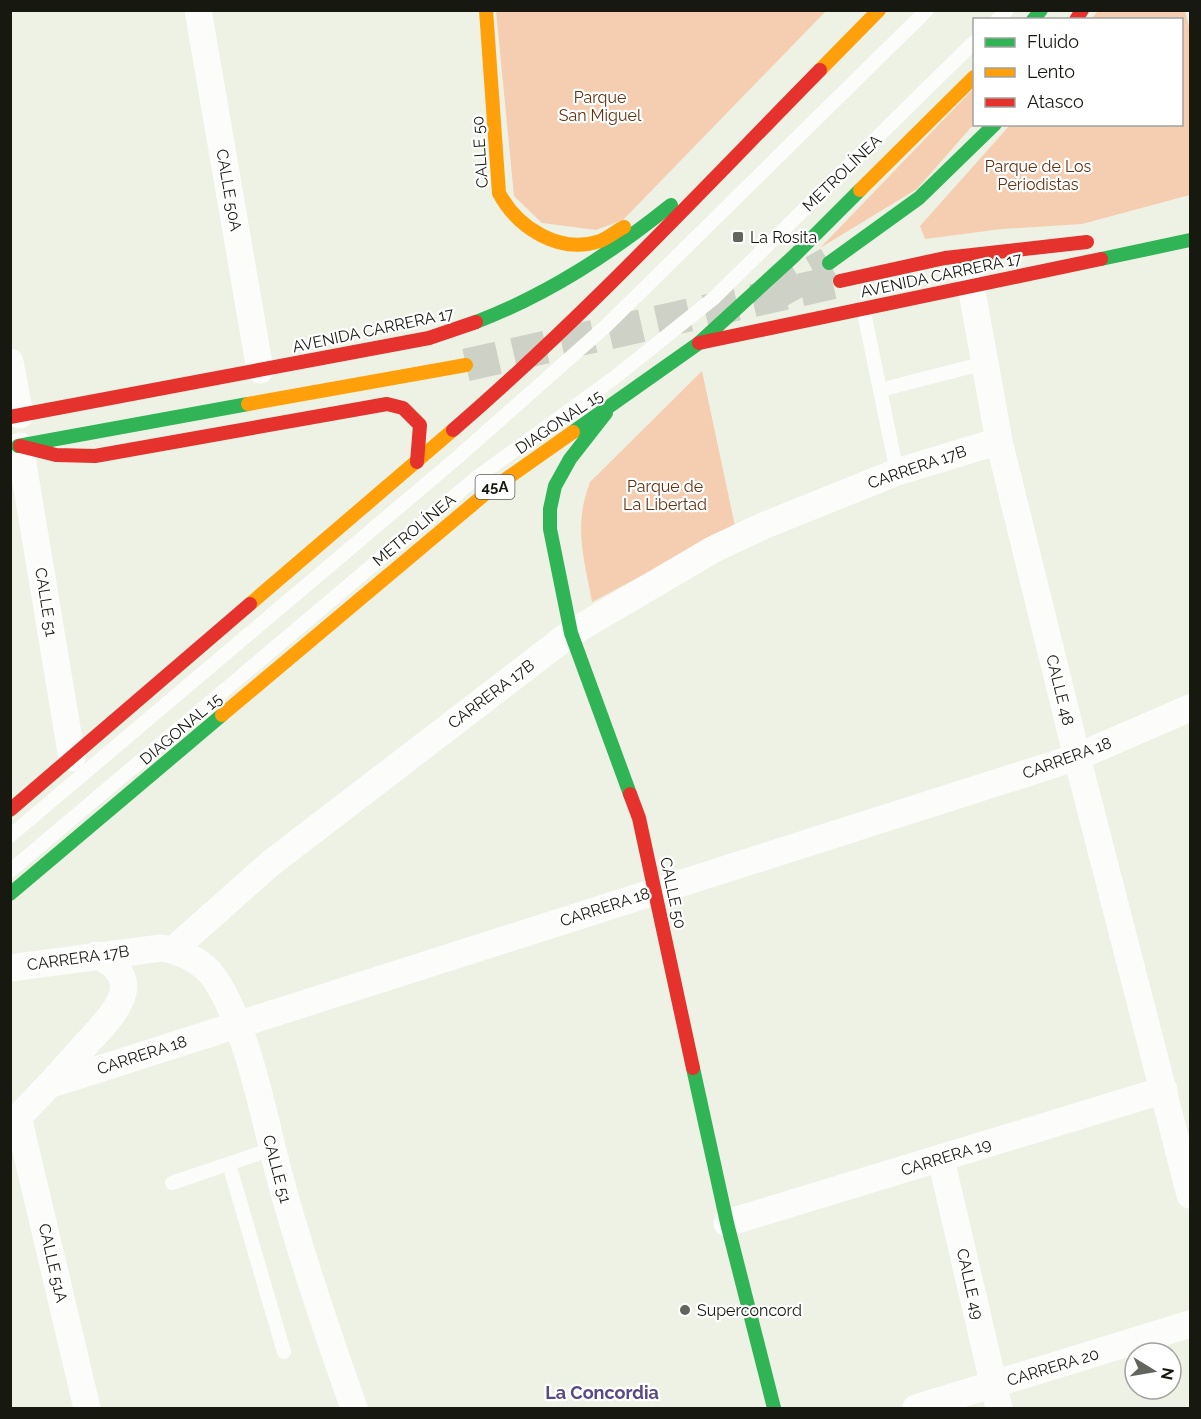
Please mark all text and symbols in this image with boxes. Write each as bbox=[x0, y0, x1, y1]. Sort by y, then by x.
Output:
legend bbox=[973, 18, 1183, 126]
text: Fluido bbox=[1027, 31, 1079, 52]
text: Lento bbox=[1027, 61, 1075, 82]
park label: Parque San Miguel bbox=[559, 88, 642, 125]
text: Atasco bbox=[1027, 91, 1084, 112]
street label: CALLE 50 bbox=[468, 115, 492, 189]
street label: METROLÍNEA bbox=[798, 130, 885, 215]
street label: CALLE 50A bbox=[212, 147, 246, 233]
park label: Parque de Los Periodistas bbox=[985, 157, 1092, 194]
place label: La Rosita bbox=[750, 228, 817, 247]
marker: La Rosita bbox=[731, 230, 745, 244]
street label: AVENIDA CARRERA 17 bbox=[859, 249, 1024, 301]
street label: AVENIDA CARRERA 17 bbox=[291, 304, 456, 356]
street label: DIAGONAL 15 bbox=[512, 386, 606, 458]
street label: CARRERA 17B bbox=[865, 441, 969, 493]
road number: 45A bbox=[476, 475, 514, 499]
park label: Parque de La Libertad bbox=[623, 477, 707, 514]
street label: METROLÍNEA bbox=[368, 489, 459, 570]
street label: CALLE 51 bbox=[31, 566, 61, 638]
street label: CALLE 48 bbox=[1042, 653, 1078, 727]
street label: CARRERA 17B bbox=[444, 655, 538, 733]
street label: DIAGONAL 15 bbox=[136, 689, 226, 769]
street label: CARRERA 18 bbox=[1020, 733, 1114, 783]
street label: CALLE 50 bbox=[656, 856, 690, 930]
street label: CARRERA 18 bbox=[558, 884, 652, 930]
street label: CARRERA 17B bbox=[26, 941, 130, 975]
street label: CARRERA 18 bbox=[95, 1032, 189, 1078]
street label: CALLE 51 bbox=[259, 1133, 295, 1205]
street label: CARRERA 19 bbox=[899, 1134, 993, 1180]
street label: CALLE 51A bbox=[35, 1222, 71, 1305]
street label: CALLE 49 bbox=[953, 1247, 987, 1321]
place label: Superconcord bbox=[697, 1301, 802, 1320]
marker: Superconcord bbox=[678, 1303, 692, 1317]
north arrow bbox=[1123, 1341, 1183, 1401]
street label: CARRERA 20 bbox=[1005, 1344, 1101, 1390]
text: N bbox=[1157, 1366, 1178, 1382]
district label: La Concordia bbox=[545, 1382, 659, 1403]

